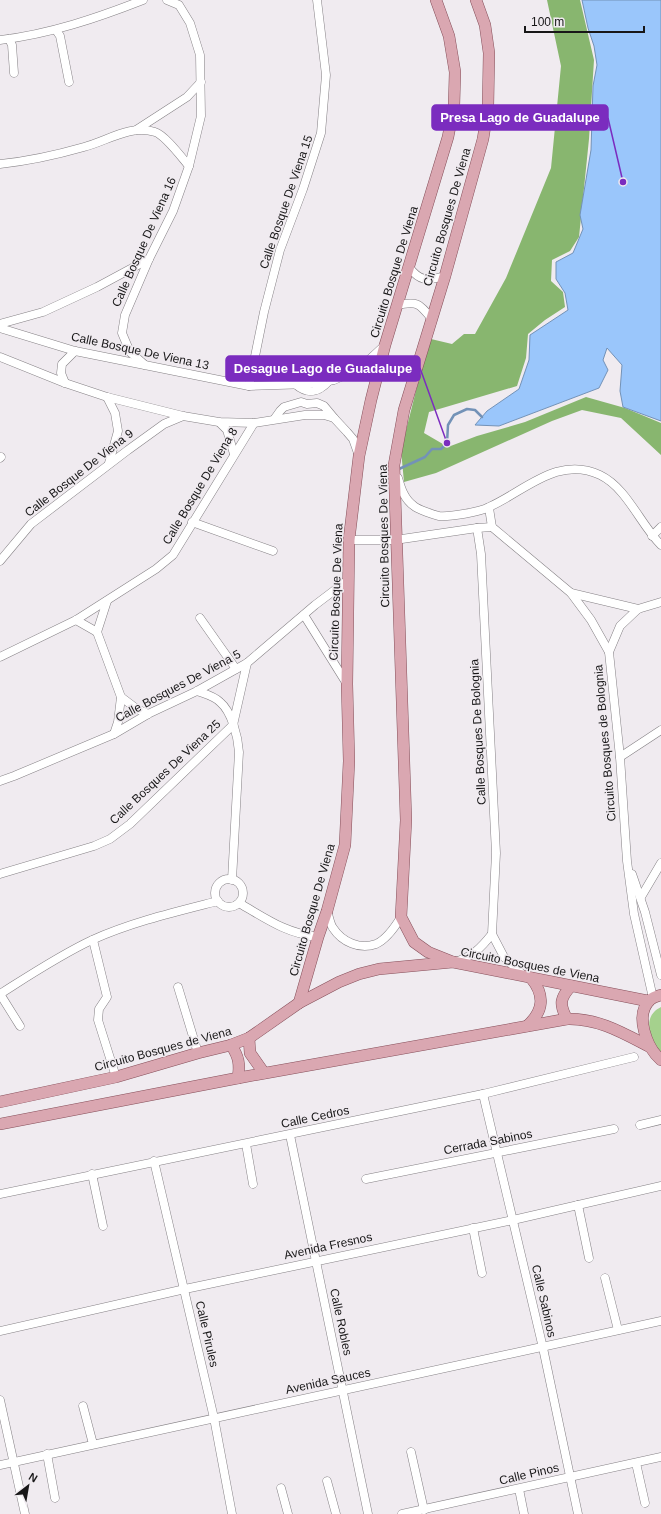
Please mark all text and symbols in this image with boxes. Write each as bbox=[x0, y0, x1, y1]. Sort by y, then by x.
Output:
scale bar bbox=[525, 8, 644, 34]
text: 100 m bbox=[531, 15, 564, 29]
callout: Presa Lago de Guadalupe bbox=[432, 105, 608, 130]
text: Presa Lago de Guadalupe bbox=[440, 110, 600, 125]
street label: Calle Bosque De Viena 15 bbox=[257, 133, 316, 271]
street label: Circuito Bosques De Viena bbox=[421, 146, 474, 288]
street label: Calle Bosque De Viena 16 bbox=[109, 175, 179, 309]
street label: Circuito Bosque De Viena bbox=[367, 204, 421, 340]
street label: Calle Bosque De Viena 13 bbox=[70, 330, 211, 373]
callout: Desague Lago de Guadalupe bbox=[226, 356, 420, 381]
text: Desague Lago de Guadalupe bbox=[234, 361, 412, 376]
street label: Calle Bosque De Viena 8 bbox=[160, 425, 241, 547]
street label: Calle Bosque De Viena 9 bbox=[22, 426, 136, 520]
street label: Circuito Bosques De Viena bbox=[376, 464, 392, 608]
street label: Circuito Bosque De Viena bbox=[327, 523, 345, 661]
street label: Calle Bosques De Viena 5 bbox=[113, 647, 243, 725]
street label: Calle Bosques De Bolognia bbox=[467, 658, 489, 805]
street label: Circuito Bosques de Bolognia bbox=[591, 664, 619, 822]
street label: Calle Bosques De Viena 25 bbox=[107, 717, 224, 827]
street label: Circuito Bosque De Viena bbox=[286, 842, 338, 978]
street label: Circuito Bosques de Viena bbox=[459, 945, 601, 985]
street label: Circuito Bosques de Viena bbox=[93, 1024, 233, 1074]
street label: Calle Cedros bbox=[280, 1103, 350, 1131]
street label: Cerrada Sabinos bbox=[442, 1127, 534, 1157]
street label: Avenida Fresnos bbox=[283, 1230, 373, 1262]
street label: Calle Sabinos bbox=[529, 1263, 559, 1339]
street label: Calle Robles bbox=[327, 1287, 355, 1357]
street label: Calle Pirules bbox=[193, 1300, 221, 1368]
street label: Avenida Sauces bbox=[284, 1365, 372, 1397]
street label: Calle Pinos bbox=[498, 1460, 560, 1488]
north arrow bbox=[8, 1466, 48, 1506]
text: N bbox=[27, 1470, 40, 1485]

